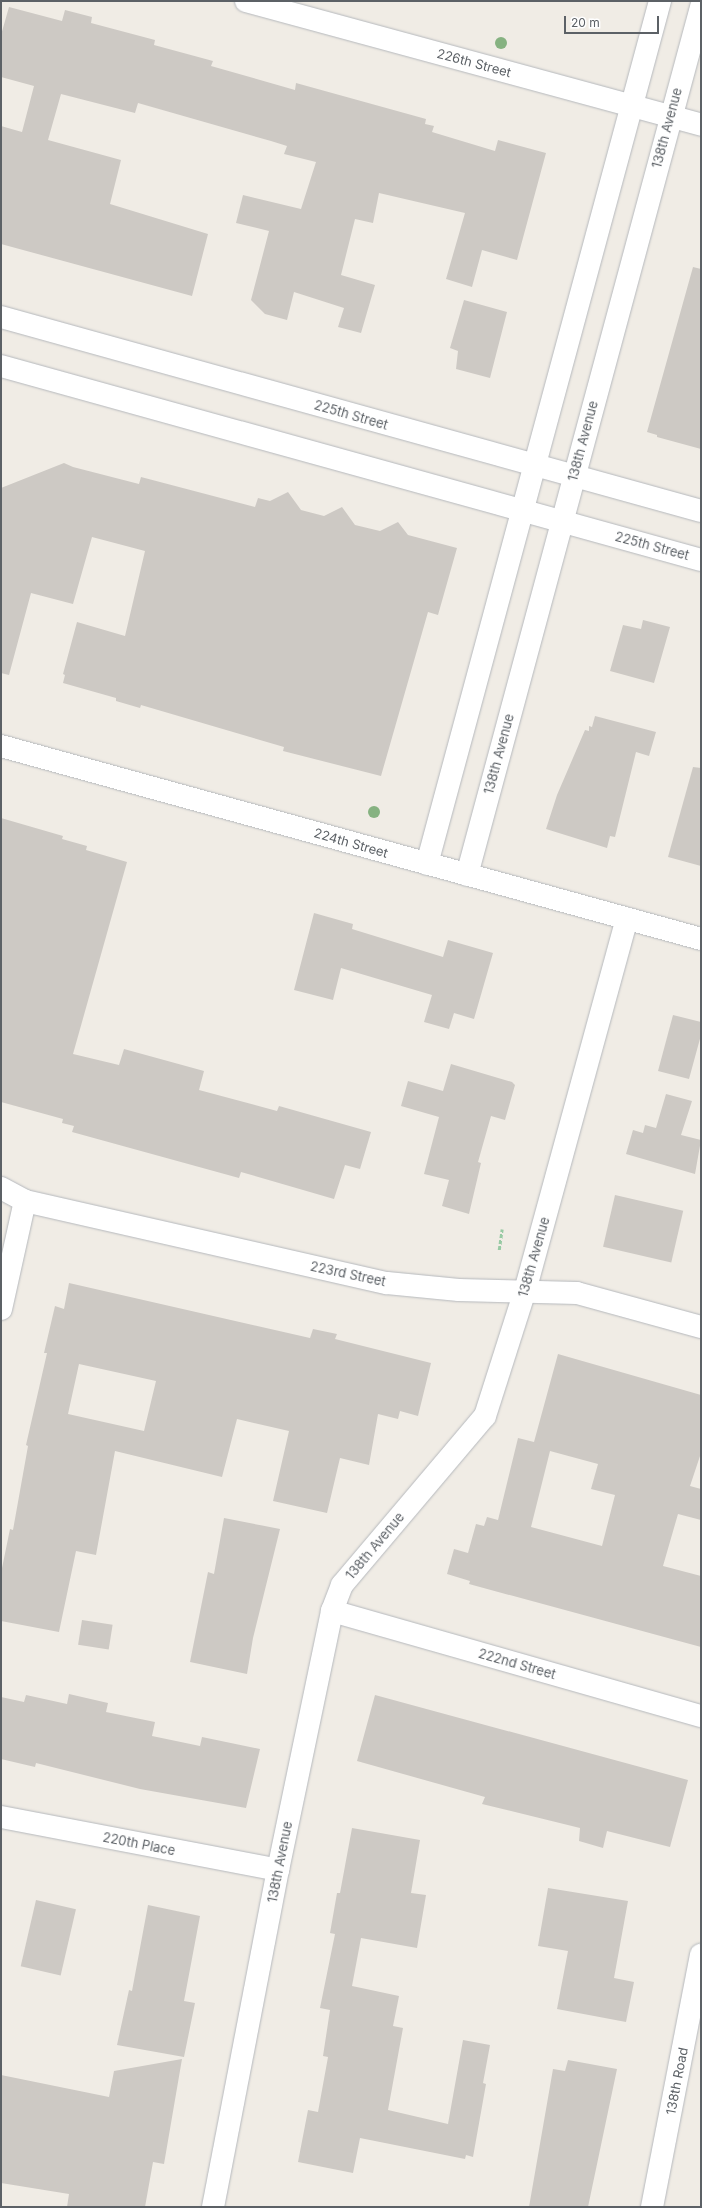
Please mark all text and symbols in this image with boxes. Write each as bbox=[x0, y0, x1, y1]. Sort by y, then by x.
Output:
scale bar bbox=[566, 8, 661, 34]
text: 20 m bbox=[571, 15, 600, 30]
street label: 226th Street bbox=[435, 46, 513, 80]
street label: 138th Avenue bbox=[649, 86, 685, 170]
street label: 225th Street bbox=[312, 397, 390, 433]
street label: 138th Avenue bbox=[565, 399, 601, 483]
street label: 225th Street bbox=[613, 529, 691, 563]
street label: 138th Avenue bbox=[481, 712, 517, 796]
street label: 224th Street bbox=[312, 825, 390, 861]
street label: 138th Avenue bbox=[515, 1215, 553, 1299]
street label: 223rd Street bbox=[309, 1258, 387, 1290]
street label: 138th Avenue bbox=[342, 1509, 408, 1583]
street label: 222nd Street bbox=[477, 1646, 557, 1682]
street label: 138th Avenue bbox=[264, 1820, 296, 1904]
street label: 220th Place bbox=[101, 1829, 177, 1859]
street label: 138th Road bbox=[663, 2046, 691, 2116]

